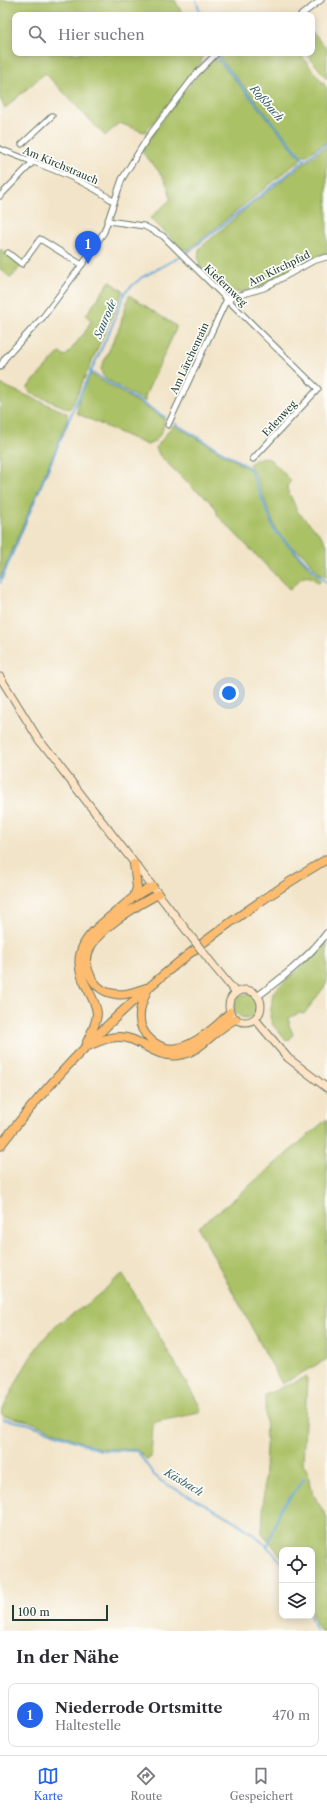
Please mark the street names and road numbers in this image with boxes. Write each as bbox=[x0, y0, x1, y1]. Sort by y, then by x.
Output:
street label: Am Kirchstrauch bbox=[20, 143, 101, 188]
street label: Am Kirchpfad bbox=[245, 248, 312, 289]
street label: Kiefernweg bbox=[202, 262, 250, 309]
street label: Am Lärchenrain bbox=[167, 320, 212, 397]
street label: Erlenweg bbox=[259, 397, 300, 439]

